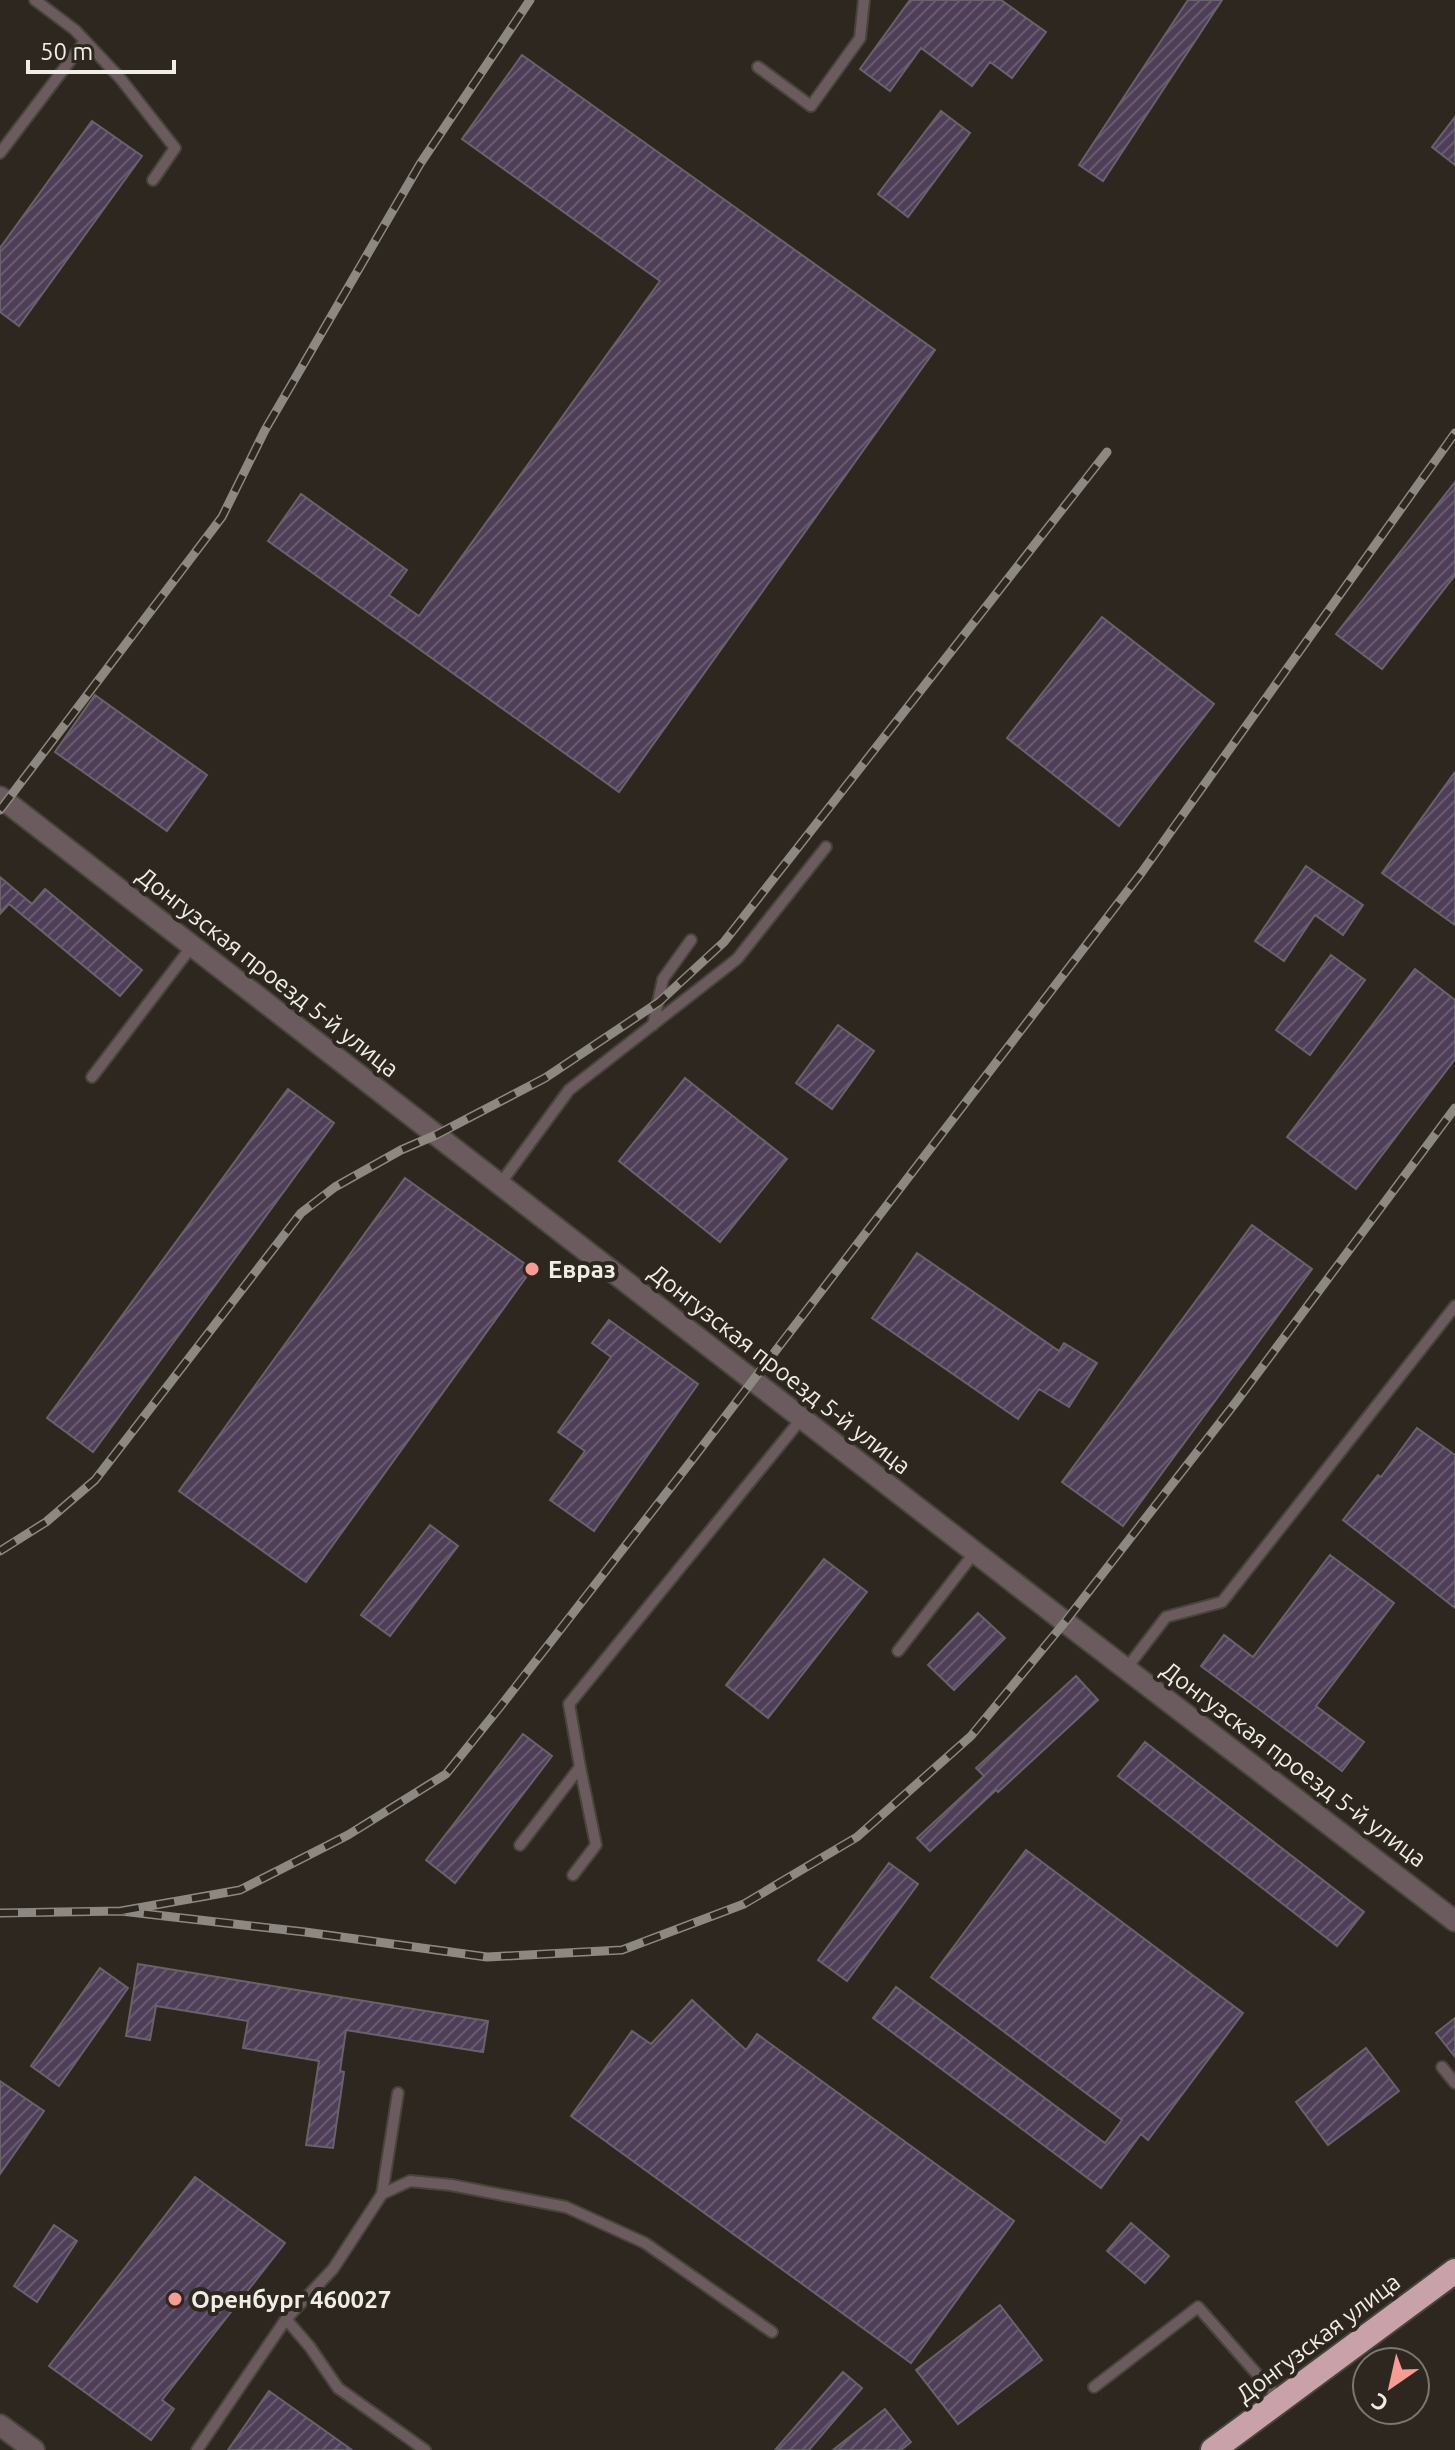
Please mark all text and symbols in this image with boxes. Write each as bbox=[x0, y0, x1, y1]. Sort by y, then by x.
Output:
scale bar bbox=[28, 24, 174, 74]
text: 50 m bbox=[40, 38, 93, 65]
street label: Донгузская проезд 5-й улица bbox=[132, 862, 404, 1082]
place label: Евраз bbox=[548, 1256, 616, 1283]
street label: Донгузская проезд 5-й улица bbox=[644, 1259, 916, 1479]
marker: Евраз bbox=[523, 1260, 541, 1278]
street label: Донгузская проезд 5-й улица bbox=[1156, 1656, 1432, 1872]
street label: Донгузская улица bbox=[1231, 2268, 1405, 2408]
place label: Оренбург 460027 bbox=[191, 2286, 391, 2313]
marker: Оренбург 460027 bbox=[166, 2290, 184, 2308]
north arrow bbox=[1351, 2346, 1431, 2426]
text: С bbox=[1367, 2389, 1392, 2417]

